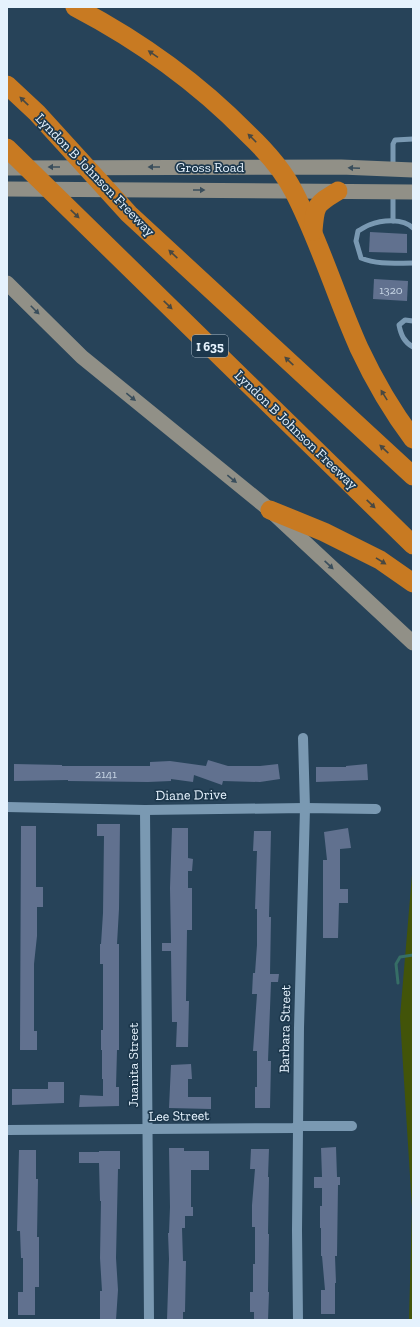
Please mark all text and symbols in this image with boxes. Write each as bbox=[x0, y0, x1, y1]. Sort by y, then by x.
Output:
one-way arrow bbox=[148, 50, 158, 58]
one-way arrow bbox=[19, 96, 29, 106]
street label: Lyndon B Johnson Freeway bbox=[32, 110, 159, 241]
one-way arrow bbox=[247, 133, 257, 142]
street label: Gross Road bbox=[176, 159, 244, 176]
one-way arrow bbox=[47, 164, 60, 170]
one-way arrow bbox=[147, 164, 160, 170]
one-way arrow bbox=[348, 164, 360, 171]
one-way arrow bbox=[193, 187, 206, 193]
one-way arrow bbox=[70, 209, 80, 219]
one-way arrow bbox=[168, 249, 178, 259]
house number: 1320 bbox=[379, 283, 403, 297]
one-way arrow bbox=[163, 300, 173, 310]
one-way arrow bbox=[30, 305, 40, 315]
road number: I 635 bbox=[192, 335, 228, 357]
one-way arrow bbox=[284, 356, 294, 366]
street label: Lyndon B Johnson Freeway bbox=[231, 367, 362, 494]
one-way arrow bbox=[380, 389, 387, 401]
one-way arrow bbox=[126, 393, 137, 401]
one-way arrow bbox=[379, 445, 389, 454]
one-way arrow bbox=[226, 475, 237, 484]
one-way arrow bbox=[366, 499, 376, 509]
one-way arrow bbox=[376, 558, 387, 565]
one-way arrow bbox=[324, 561, 334, 570]
house number: 2141 bbox=[95, 767, 117, 781]
street label: Diane Drive bbox=[155, 786, 227, 804]
street label: Barbara Street bbox=[276, 984, 294, 1073]
street label: Juanita Street bbox=[125, 1022, 142, 1107]
street label: Lee Street bbox=[148, 1107, 210, 1125]

